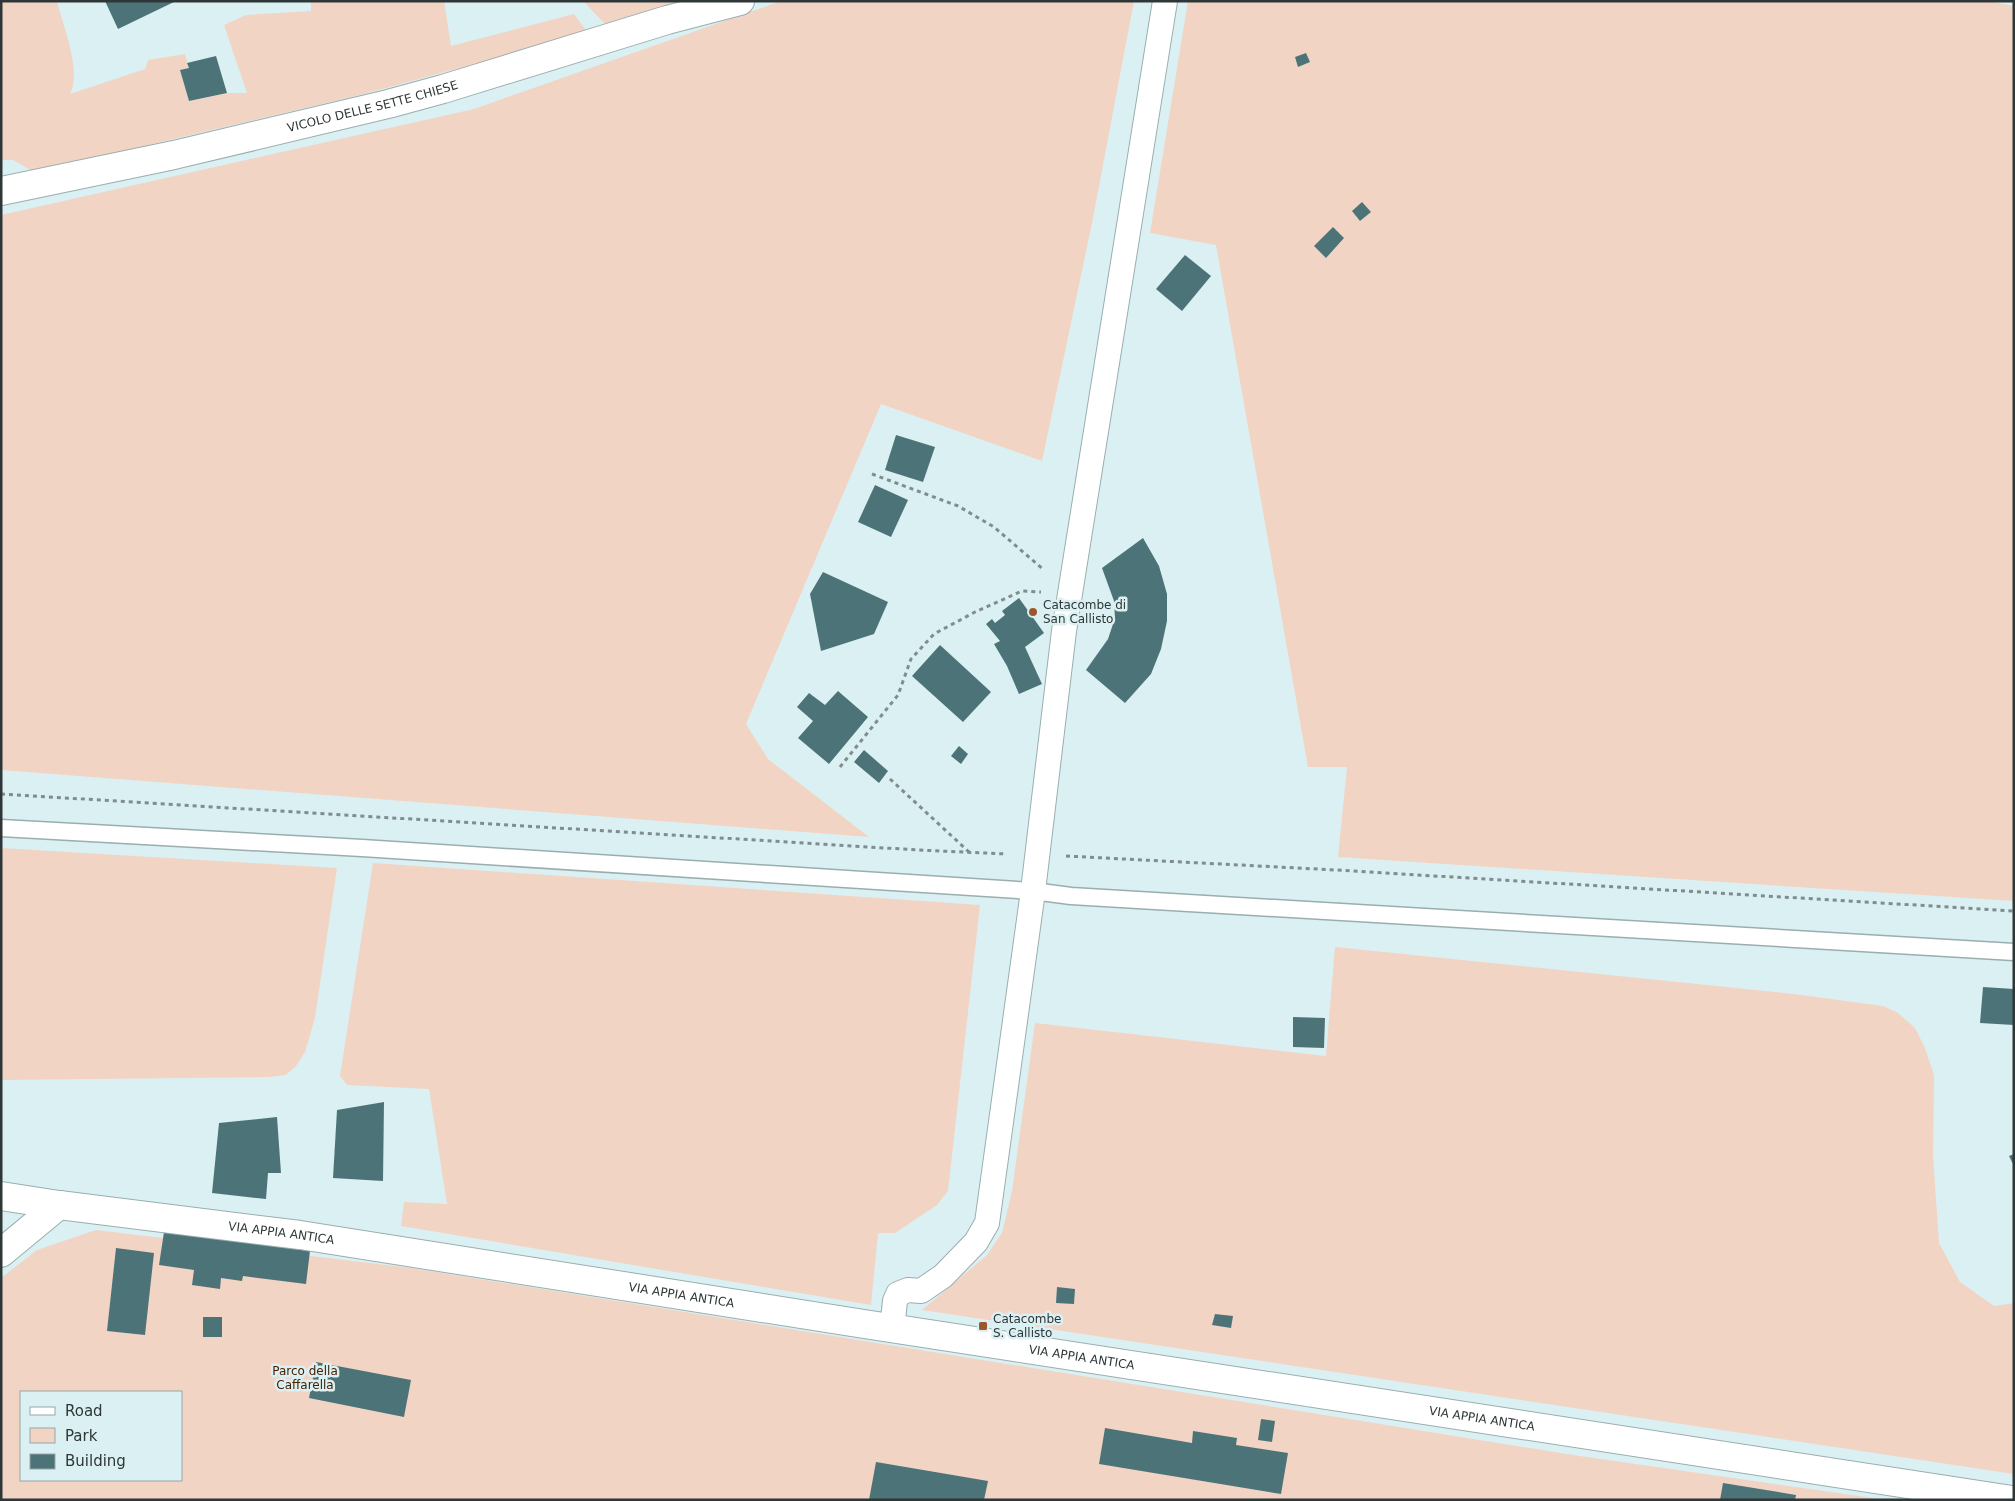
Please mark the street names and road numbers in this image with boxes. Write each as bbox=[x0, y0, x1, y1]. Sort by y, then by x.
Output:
street label: VICOLO DELLE SETTE CHIESE bbox=[286, 78, 460, 135]
street label: VIA APPIA ANTICA bbox=[227, 1219, 336, 1247]
street label: VIA APPIA ANTICA bbox=[628, 1280, 736, 1311]
street label: VIA APPIA ANTICA bbox=[1028, 1342, 1136, 1372]
street label: VIA APPIA ANTICA bbox=[1428, 1404, 1537, 1434]

